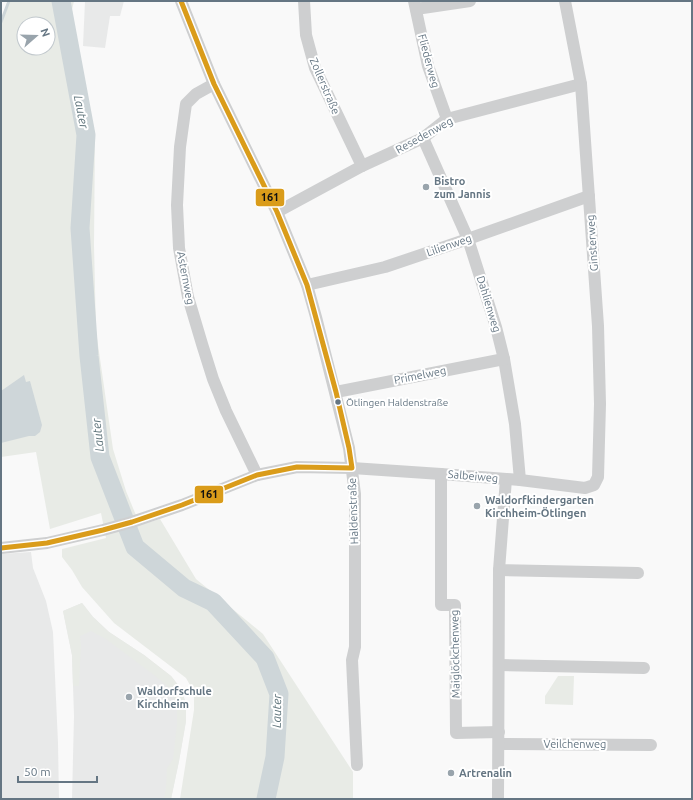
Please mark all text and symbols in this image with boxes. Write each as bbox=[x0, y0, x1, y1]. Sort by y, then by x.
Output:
north arrow bbox=[16, 16, 56, 56]
text: N bbox=[38, 27, 52, 38]
street label: Fliederweg bbox=[416, 33, 442, 89]
street label: Zollerstraße bbox=[308, 56, 342, 116]
water label: Lauter bbox=[72, 94, 91, 130]
street label: Resedenweg bbox=[393, 114, 455, 156]
place label: Bistro zum Jannis bbox=[434, 175, 491, 200]
marker: Bistro zum Jannis bbox=[421, 182, 431, 192]
line badge: 161 bbox=[255, 188, 285, 207]
text: 161 bbox=[261, 191, 279, 203]
street label: Ginsterweg bbox=[584, 214, 600, 272]
street label: Lilienweg bbox=[425, 232, 473, 258]
street label: Asternweg bbox=[175, 250, 197, 306]
street label: Dahlienweg bbox=[475, 274, 503, 334]
street label: Primelweg bbox=[393, 364, 447, 386]
marker: Ötlingen Haldenstraße bbox=[333, 397, 343, 407]
place label: Ötlingen Haldenstraße bbox=[346, 397, 448, 408]
water label: Lauter bbox=[89, 417, 106, 452]
street label: Salbeiweg bbox=[447, 468, 499, 484]
street label: Haldenstraße bbox=[346, 478, 360, 544]
line badge: 161 bbox=[194, 485, 224, 504]
text: 161 bbox=[200, 488, 218, 500]
place label: Waldorfkindergarten Kirchheim-Ötlingen bbox=[485, 494, 594, 519]
marker: Waldorfkindergarten Kirchheim-Ötlingen bbox=[472, 501, 482, 511]
street label: Maiglöckchenweg bbox=[448, 610, 462, 698]
place label: Waldorfschule Kirchheim bbox=[137, 685, 212, 710]
marker: Waldorfschule Kirchheim bbox=[124, 692, 134, 702]
water label: Lauter bbox=[270, 694, 283, 728]
street label: Veilchenweg bbox=[544, 738, 606, 750]
scale bar bbox=[18, 758, 97, 784]
text: 50 m bbox=[24, 765, 51, 778]
place label: Artrenalin bbox=[459, 767, 512, 779]
marker: Artrenalin bbox=[446, 768, 456, 778]

